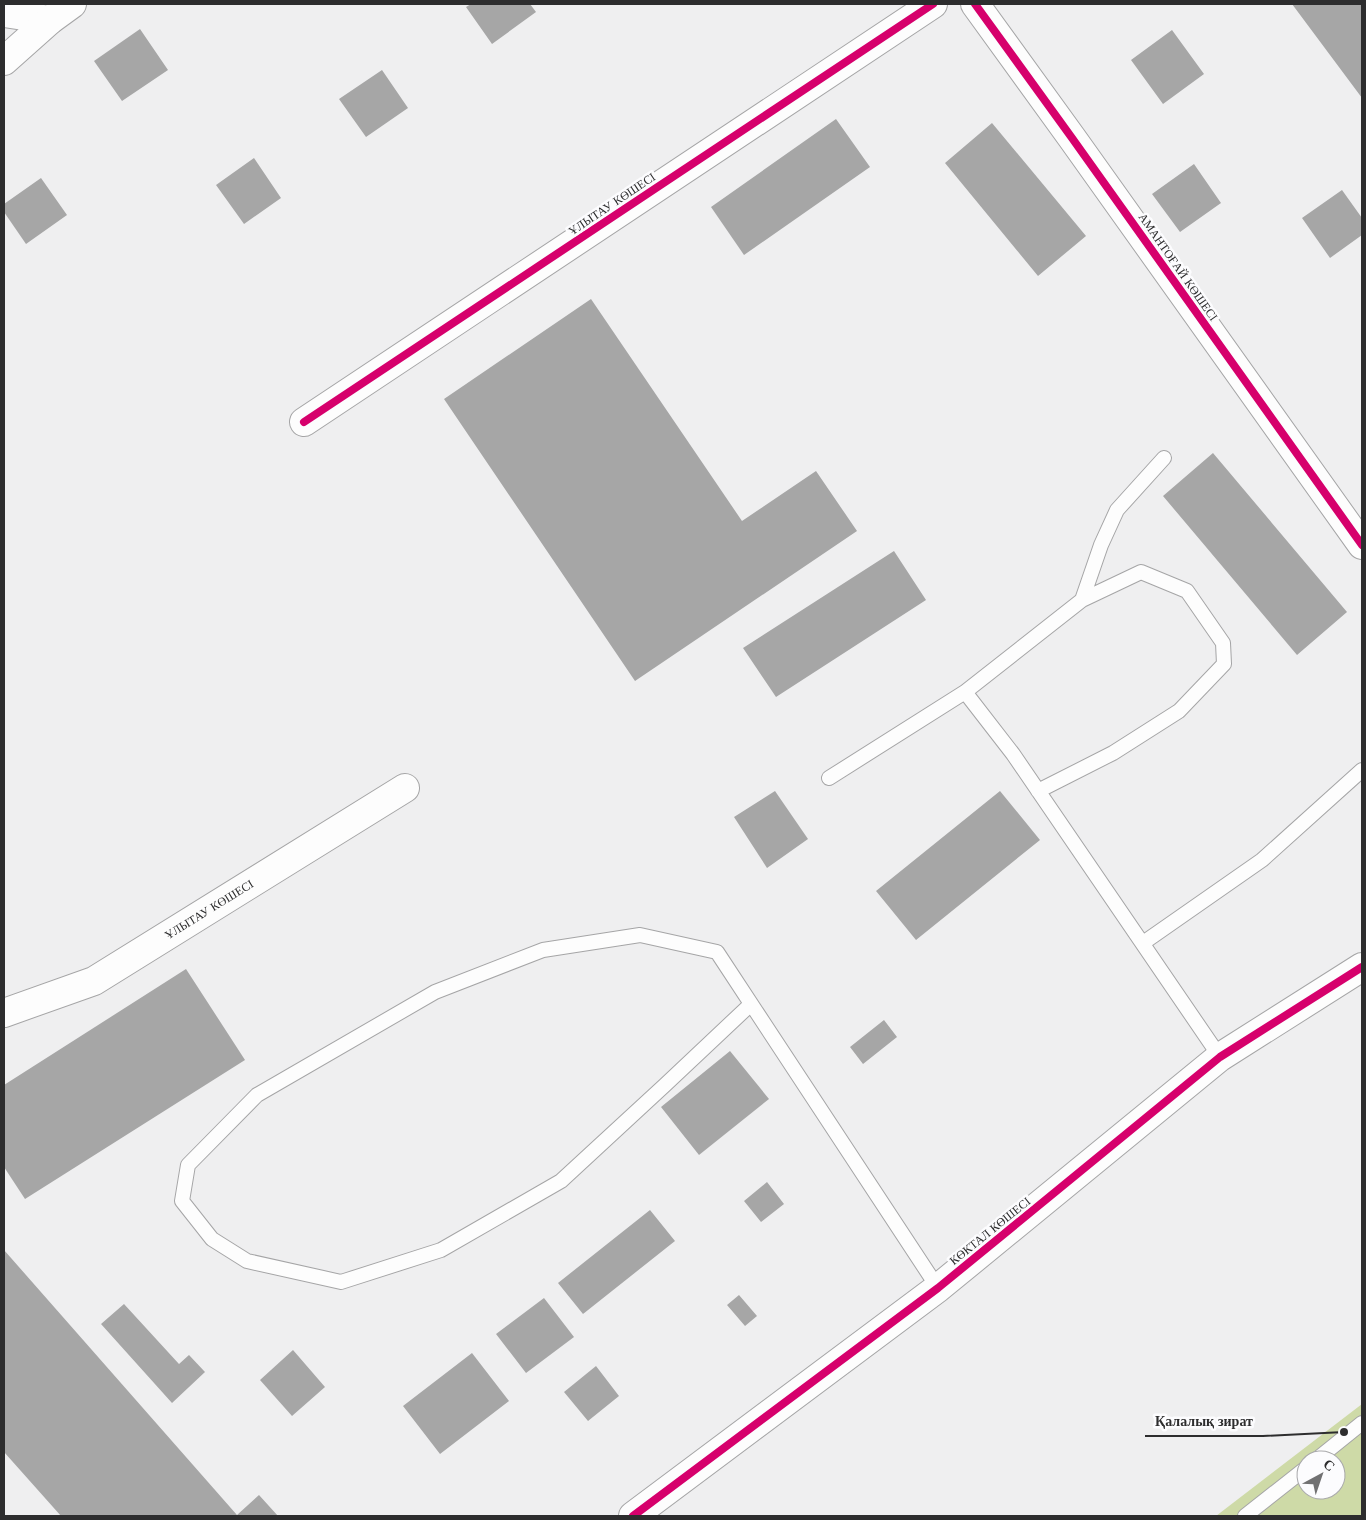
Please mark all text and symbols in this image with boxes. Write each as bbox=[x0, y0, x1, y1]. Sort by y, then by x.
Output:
street label: ҰЛЫТАУ КӨШЕСІ bbox=[565, 169, 658, 238]
street label: АМАНТОҒАЙ КӨШЕСІ bbox=[1135, 210, 1221, 324]
street label: ҰЛЫТАУ КӨШЕСІ bbox=[162, 876, 256, 942]
street label: КӨКТАЛ КӨШЕСІ bbox=[946, 1193, 1033, 1268]
callout: Қалалық зират bbox=[1145, 1407, 1263, 1436]
text: Қалалық зират bbox=[1155, 1412, 1253, 1430]
north arrow bbox=[1296, 1450, 1346, 1500]
text: С bbox=[1320, 1455, 1339, 1475]

